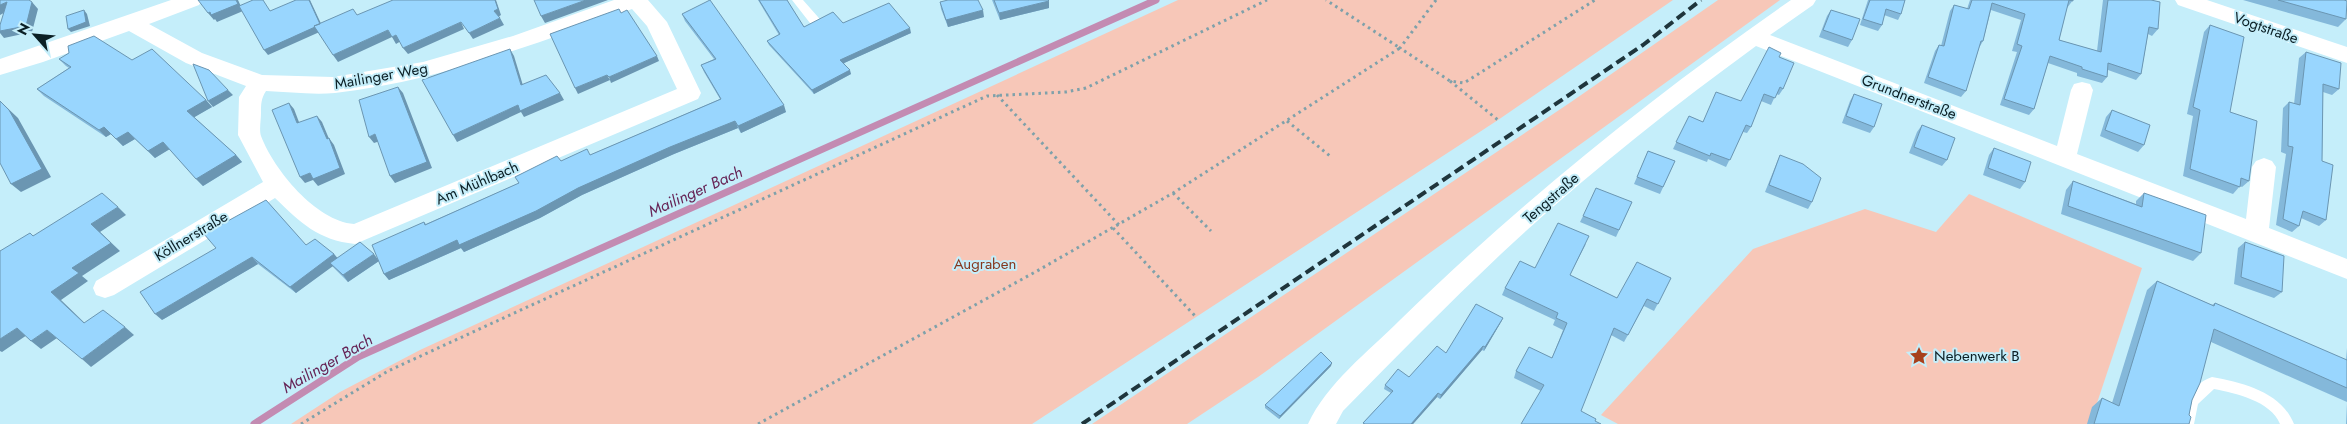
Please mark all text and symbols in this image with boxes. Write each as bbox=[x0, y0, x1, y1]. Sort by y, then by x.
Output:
street label: Vogtstraße bbox=[2231, 7, 2302, 49]
north arrow bbox=[10, 10, 60, 60]
text: N bbox=[12, 20, 35, 39]
street label: Mailinger Weg bbox=[333, 57, 429, 95]
street label: Grundnerstraße bbox=[1858, 69, 1960, 125]
street label: Am Mühlbach bbox=[432, 156, 522, 210]
water label: Mailinger Bach bbox=[644, 160, 746, 223]
street label: Tengstraße bbox=[1518, 167, 1584, 229]
street label: Köllnerstraße bbox=[150, 205, 232, 267]
park label: Augraben bbox=[954, 253, 1016, 275]
water label: Mailinger Bach bbox=[278, 328, 377, 399]
place icon: Nebenwerk B bbox=[1908, 345, 1930, 367]
place label: Nebenwerk B bbox=[1934, 345, 2020, 367]

